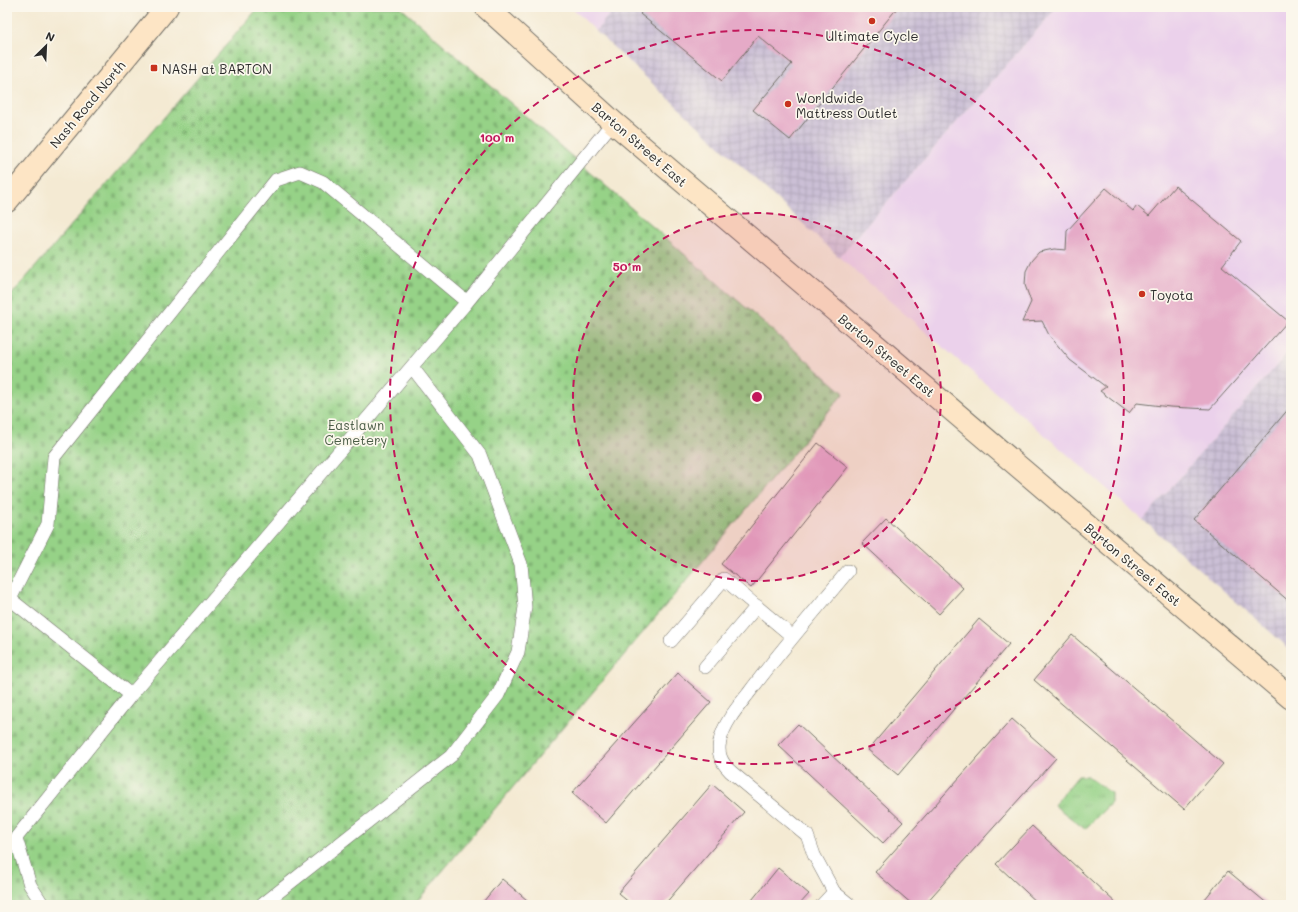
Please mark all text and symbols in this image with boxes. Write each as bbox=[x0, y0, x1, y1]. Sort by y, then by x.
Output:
marker: Ultimate Cycle bbox=[867, 16, 877, 26]
north arrow bbox=[26, 26, 66, 66]
place label: Ultimate Cycle bbox=[825, 27, 919, 44]
text: N bbox=[43, 28, 57, 45]
street label: Nash Road North bbox=[45, 57, 129, 151]
place label: NASH at BARTON bbox=[162, 60, 272, 77]
marker: NASH at BARTON bbox=[149, 63, 159, 73]
place label: Worldwide Mattress Outlet bbox=[796, 89, 898, 121]
street label: Barton Street East bbox=[589, 98, 691, 190]
marker: Worldwide Mattress Outlet bbox=[783, 99, 793, 109]
text: 100 m bbox=[480, 129, 514, 145]
text: 50 m bbox=[613, 258, 641, 274]
place label: Toyota bbox=[1150, 286, 1193, 303]
marker: Toyota bbox=[1137, 289, 1147, 299]
street label: Barton Street East bbox=[835, 310, 939, 400]
centre of rings bbox=[750, 390, 764, 404]
park label: Eastlawn Cemetery bbox=[325, 416, 388, 448]
street label: Barton Street East bbox=[1081, 519, 1185, 609]

